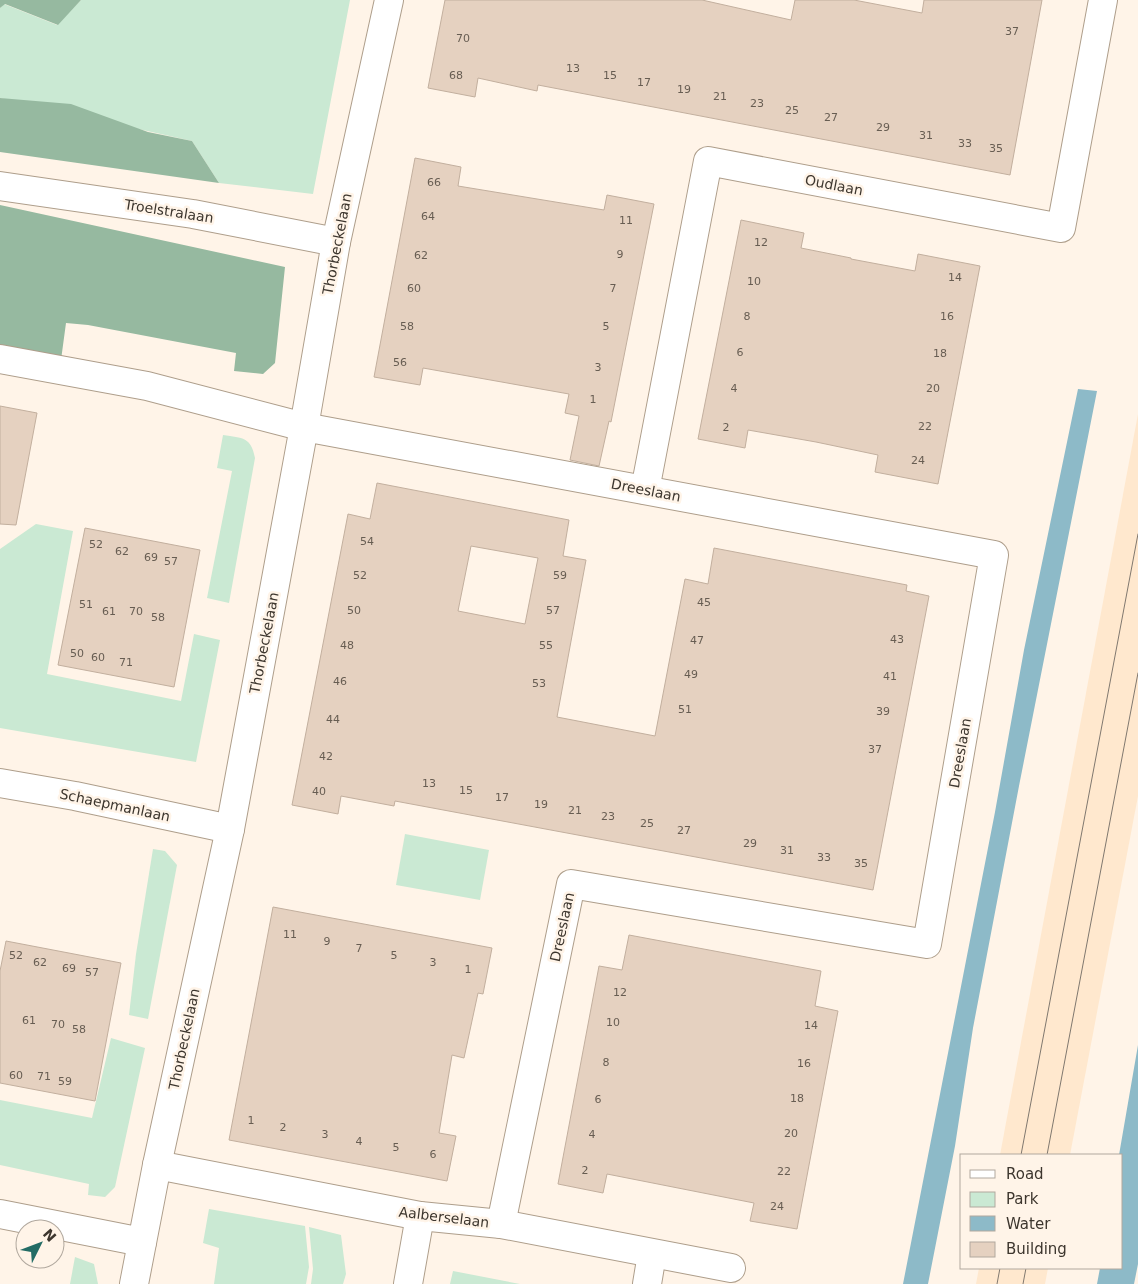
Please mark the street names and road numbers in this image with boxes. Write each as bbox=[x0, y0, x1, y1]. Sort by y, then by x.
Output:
street label: Oudlaan bbox=[804, 172, 864, 198]
street label: Thorbeckelaan bbox=[319, 192, 355, 297]
street label: Troelstralaan bbox=[122, 196, 215, 226]
street label: Dreeslaan bbox=[610, 475, 682, 505]
street label: Thorbeckelaan bbox=[246, 591, 282, 696]
street label: Dreeslaan bbox=[946, 717, 974, 789]
street label: Schaepmanlaan bbox=[58, 785, 172, 825]
street label: Dreeslaan bbox=[547, 891, 577, 963]
street label: Thorbeckelaan bbox=[165, 987, 203, 1092]
street label: Aalberselaan bbox=[398, 1204, 490, 1230]

